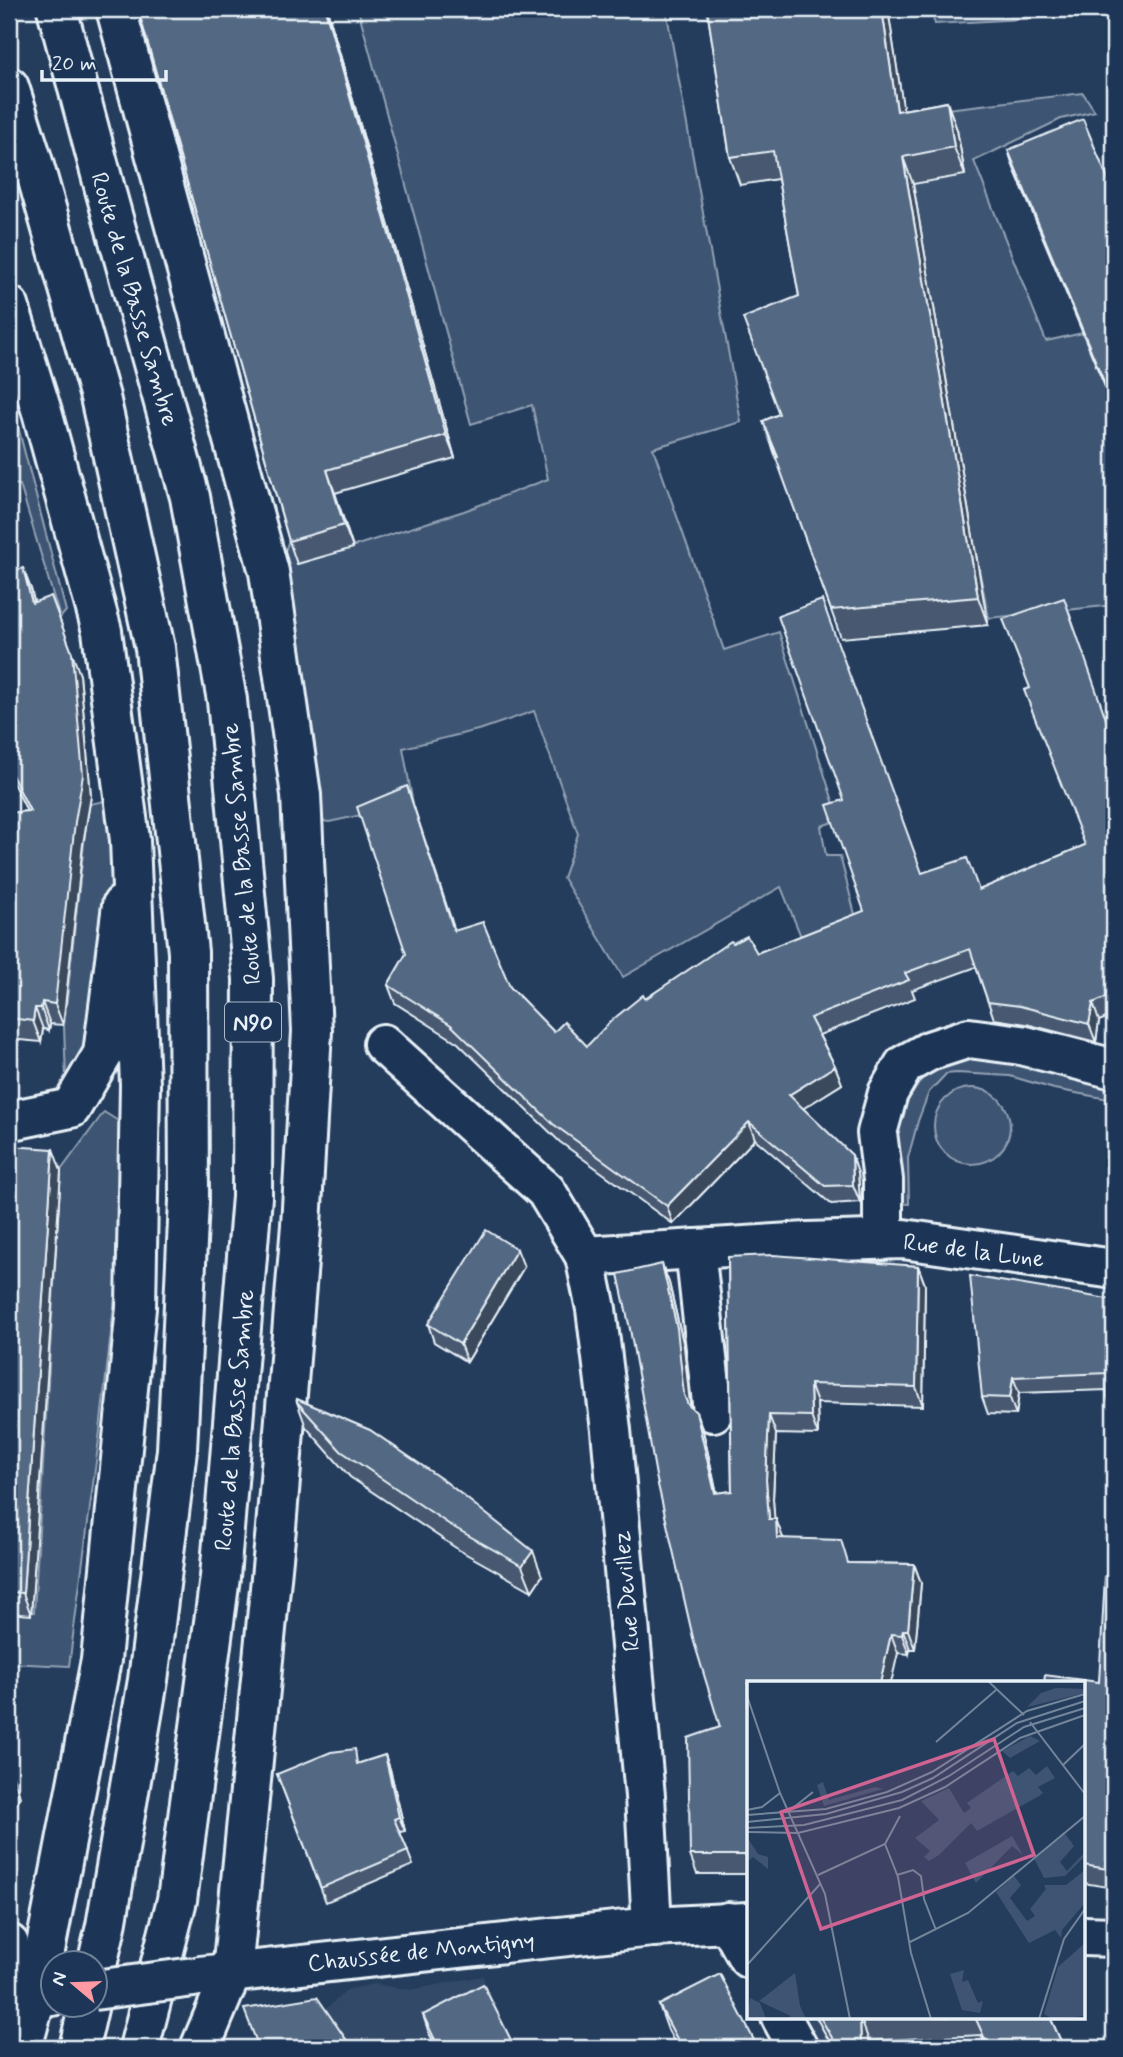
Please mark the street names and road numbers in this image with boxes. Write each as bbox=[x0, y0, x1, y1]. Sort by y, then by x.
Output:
street label: Route de la Basse Sambre bbox=[82, 169, 185, 430]
street label: Route de la Basse Sambre bbox=[216, 722, 269, 986]
road number: N90 bbox=[225, 1002, 281, 1042]
street label: Rue de la Lune bbox=[901, 1227, 1046, 1276]
street label: Route de la Basse Sambre bbox=[209, 1288, 262, 1552]
street label: Rue Devillez bbox=[607, 1529, 648, 1653]
street label: Chaussée de Montigny bbox=[306, 1925, 536, 1980]

